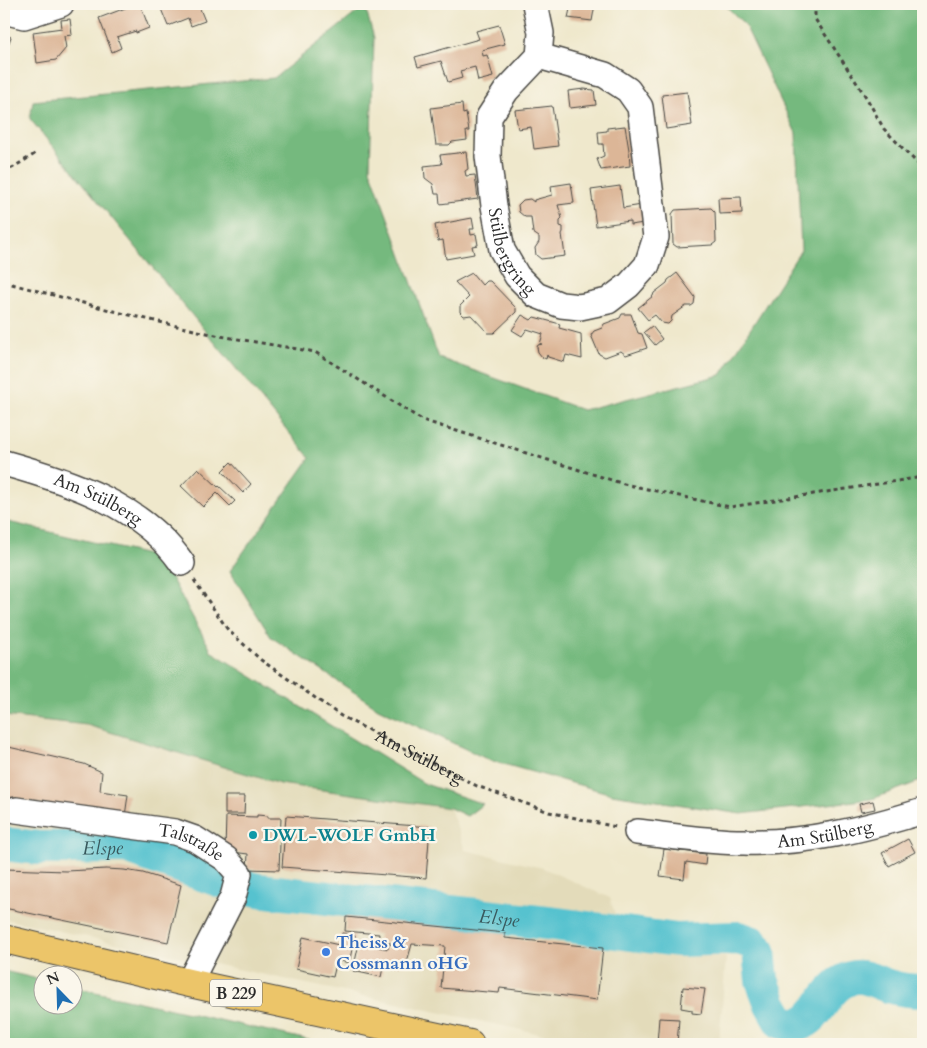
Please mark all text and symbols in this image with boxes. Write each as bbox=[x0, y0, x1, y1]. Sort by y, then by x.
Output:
street label: Stülbergring bbox=[482, 206, 542, 302]
street label: Am Stülberg bbox=[50, 467, 148, 532]
street label: Am Stülberg bbox=[371, 724, 469, 790]
street label: Am Stülberg bbox=[776, 814, 876, 855]
street label: Talstraße bbox=[157, 818, 229, 868]
place label: DWL-WOLF GmbH bbox=[263, 823, 436, 848]
marker: DWL-WOLF GmbH bbox=[247, 829, 259, 841]
water label: Elspe bbox=[82, 835, 124, 861]
water label: Elspe bbox=[477, 903, 521, 934]
place label: Theiss & Cossmann oHG bbox=[336, 930, 469, 976]
marker: Theiss & Cossmann oHG bbox=[320, 946, 332, 958]
north arrow bbox=[32, 966, 82, 1016]
text: N bbox=[44, 967, 62, 990]
road number: B 229 bbox=[210, 980, 262, 1006]

